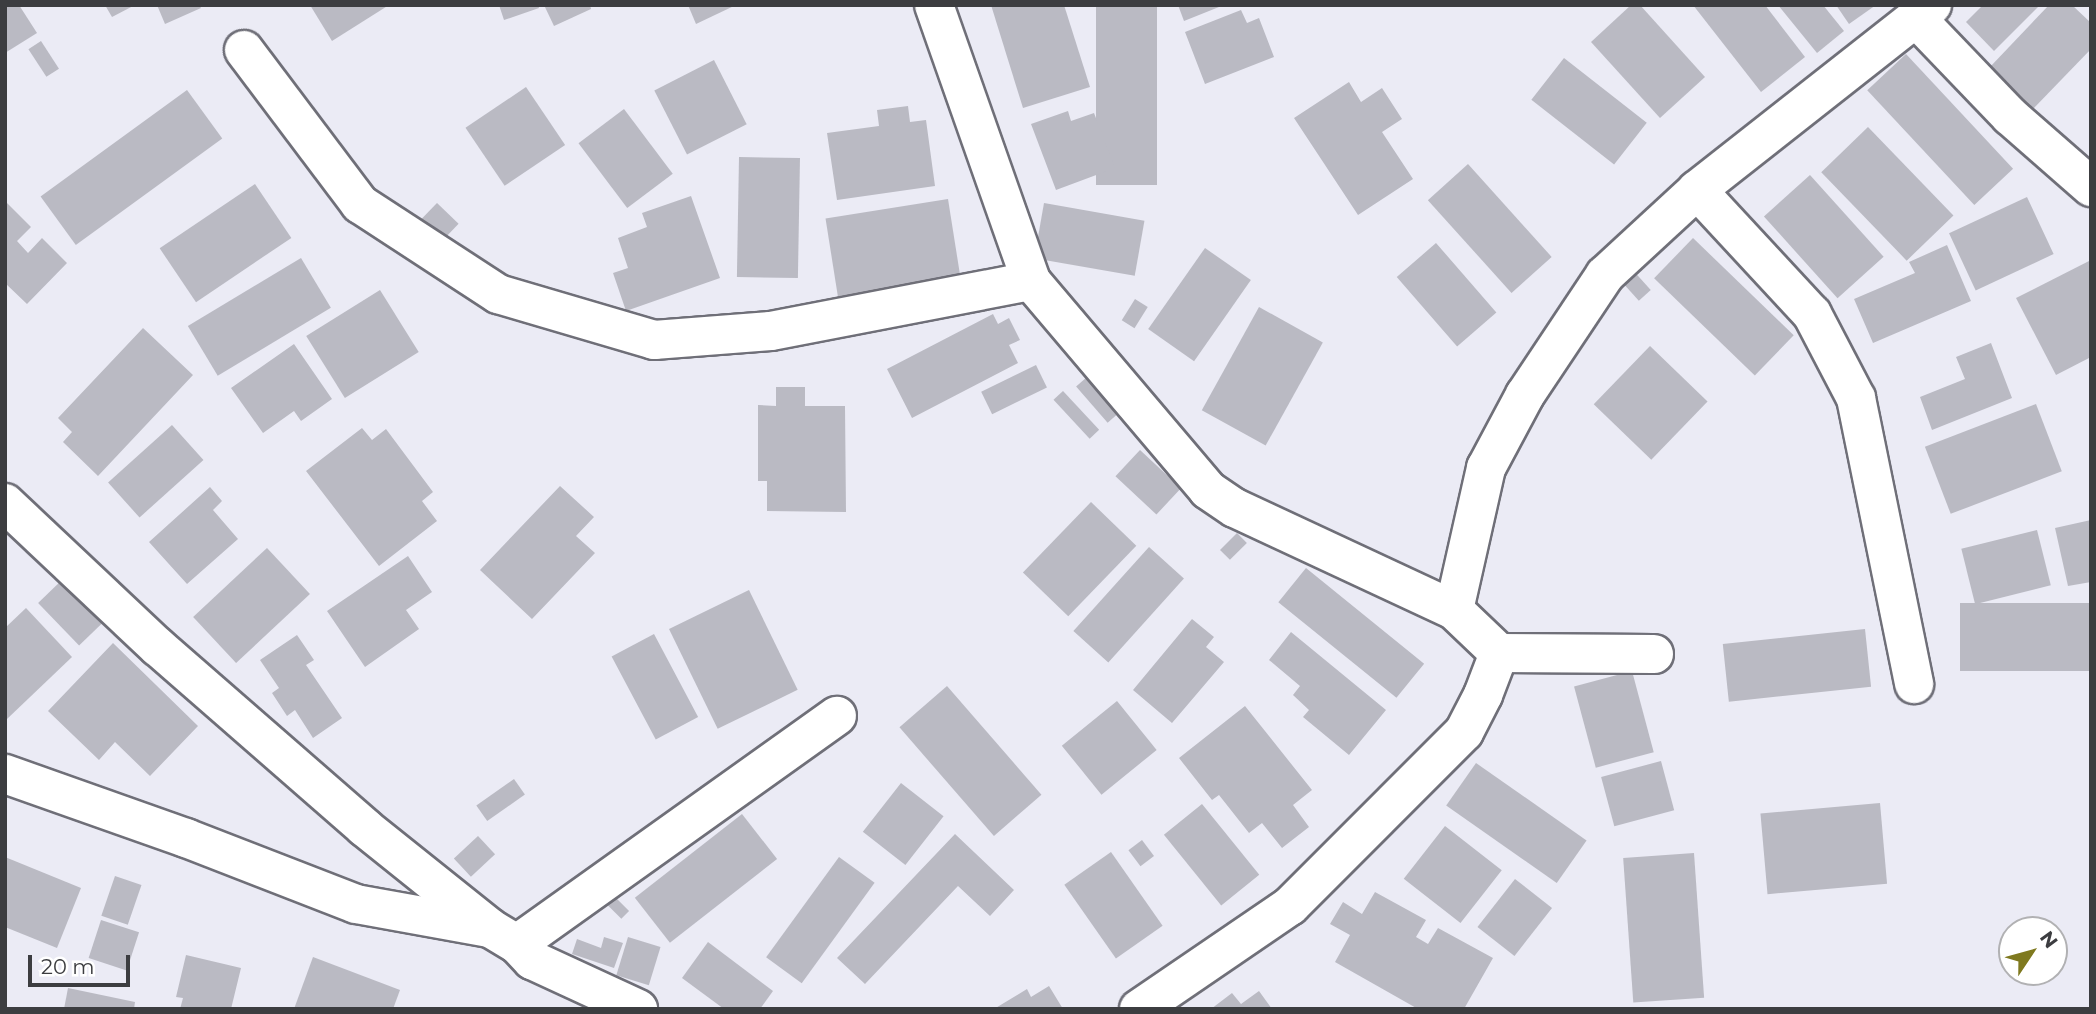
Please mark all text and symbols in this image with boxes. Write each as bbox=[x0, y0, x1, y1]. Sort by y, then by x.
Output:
north arrow bbox=[1998, 916, 2068, 986]
text: N bbox=[2035, 927, 2063, 953]
scale bar bbox=[32, 940, 133, 984]
text: 20 m bbox=[41, 954, 95, 979]

